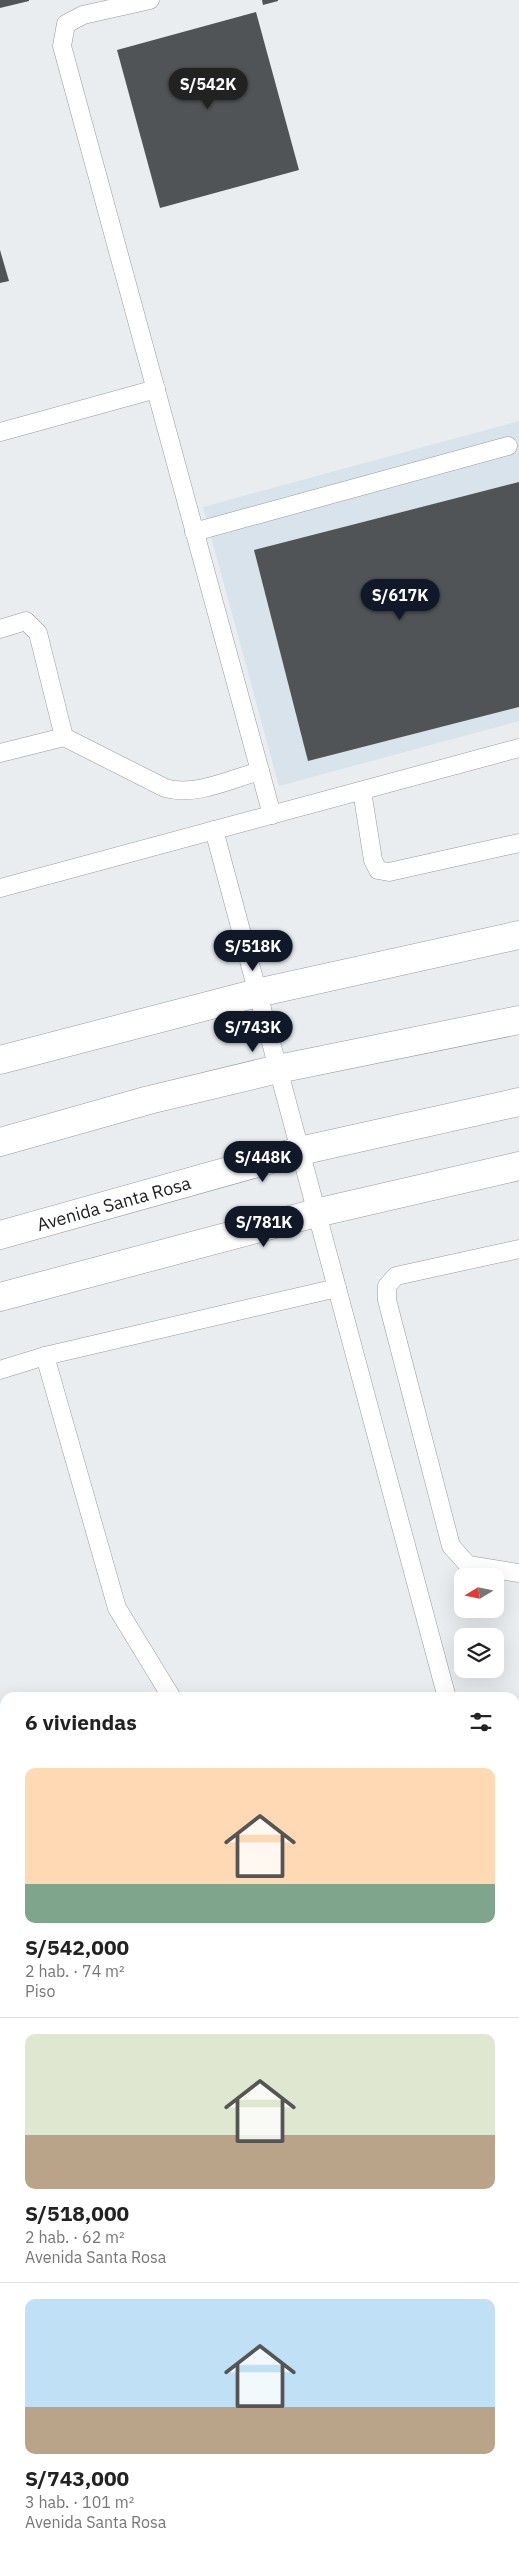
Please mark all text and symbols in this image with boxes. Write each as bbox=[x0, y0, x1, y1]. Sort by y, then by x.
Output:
pin: S/542K bbox=[167, 68, 249, 110]
text: S/542K bbox=[180, 74, 236, 94]
pin: S/617K bbox=[359, 578, 441, 621]
text: S/617K bbox=[372, 585, 428, 605]
pin: S/518K bbox=[212, 930, 294, 972]
text: S/518K bbox=[225, 936, 281, 956]
pin: S/743K bbox=[212, 1010, 294, 1053]
text: S/743K bbox=[225, 1017, 281, 1037]
pin: S/448K bbox=[222, 1140, 304, 1183]
text: S/448K bbox=[235, 1147, 291, 1167]
street label: Avenida Santa Rosa bbox=[34, 1171, 194, 1236]
pin: S/781K bbox=[223, 1206, 305, 1248]
text: S/781K bbox=[236, 1212, 292, 1232]
north arrow bbox=[454, 1568, 504, 1618]
map controls bbox=[454, 1568, 504, 1678]
button: layers bbox=[454, 1628, 504, 1678]
text: 6 viviendas bbox=[25, 1708, 137, 1736]
icon: filters bbox=[467, 1708, 495, 1736]
icon: home bbox=[215, 1801, 305, 1891]
text: S/542,000 bbox=[25, 1933, 129, 1961]
text: 2 hab. · 74 m² bbox=[25, 1961, 125, 1981]
text: Piso bbox=[25, 1981, 55, 2001]
icon: home bbox=[215, 2066, 305, 2156]
text: S/518,000 bbox=[25, 2199, 129, 2227]
text: 2 hab. · 62 m² bbox=[25, 2227, 125, 2247]
text: Avenida Santa Rosa bbox=[25, 2247, 166, 2267]
icon: home bbox=[215, 2331, 305, 2421]
text: S/743,000 bbox=[25, 2464, 129, 2492]
text: 3 hab. · 101 m² bbox=[25, 2492, 134, 2512]
text: Avenida Santa Rosa bbox=[25, 2512, 166, 2532]

